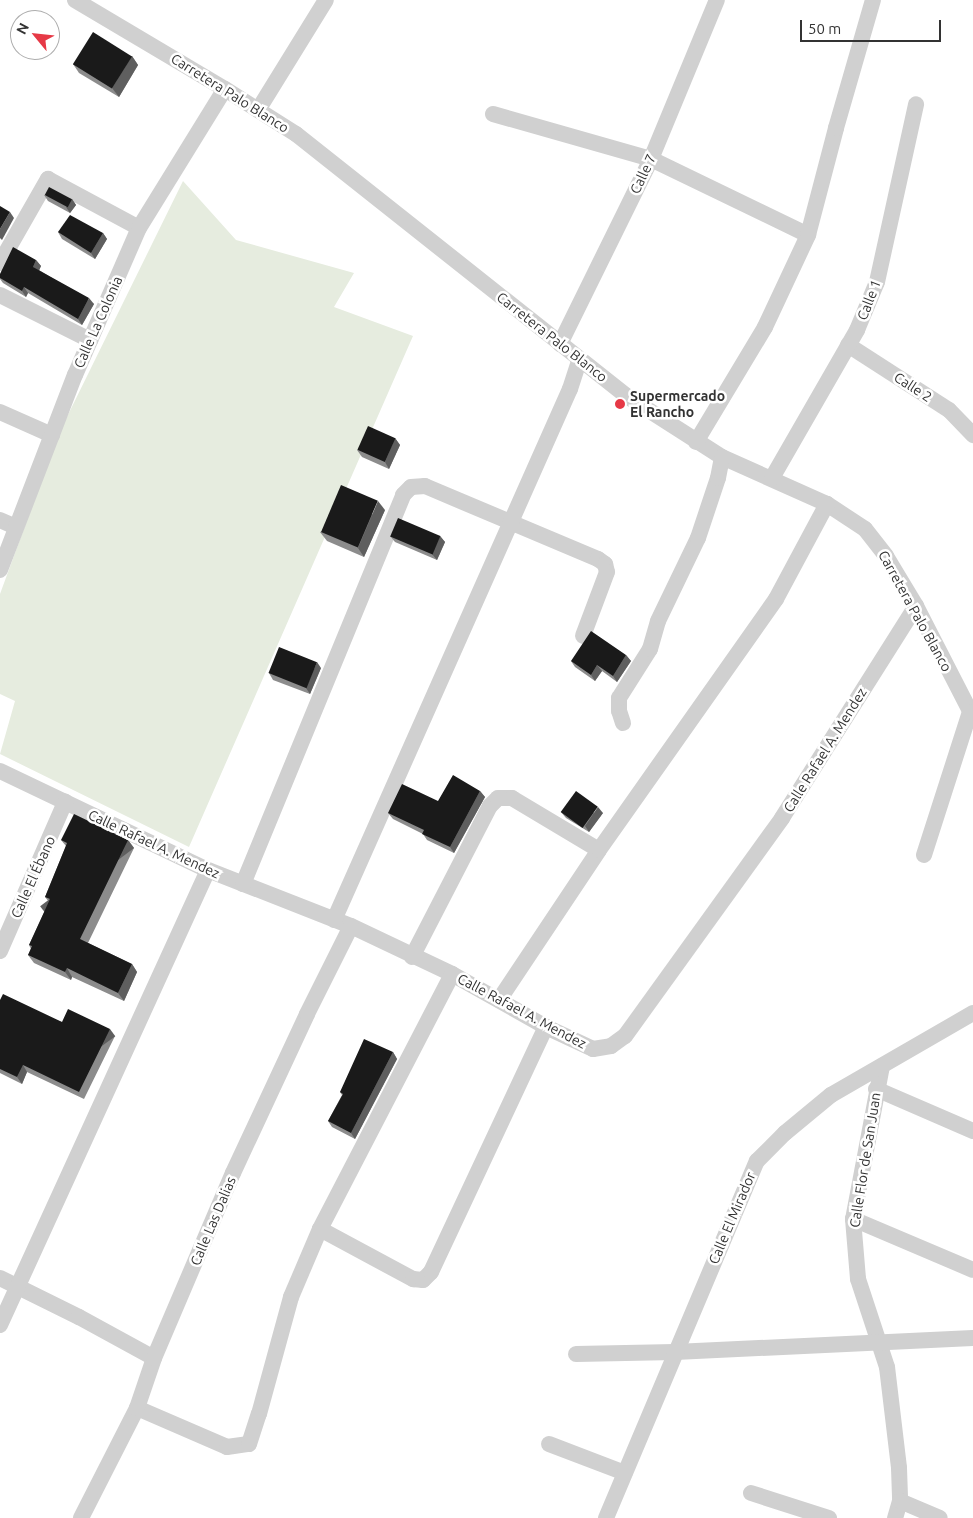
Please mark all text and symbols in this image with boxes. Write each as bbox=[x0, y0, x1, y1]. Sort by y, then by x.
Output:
north arrow bbox=[10, 10, 60, 60]
scale bar bbox=[803, 10, 944, 42]
text: N bbox=[13, 20, 32, 37]
text: 50 m bbox=[808, 20, 841, 37]
street label: Carretera Palo Blanco bbox=[168, 50, 292, 136]
street label: Calle 7 bbox=[627, 151, 659, 197]
street label: Calle La Colonia bbox=[70, 273, 126, 371]
street label: Calle 1 bbox=[854, 277, 884, 323]
street label: Carretera Palo Blanco bbox=[493, 289, 611, 385]
street label: Calle 2 bbox=[891, 369, 935, 405]
place label: Supermercado El Rancho bbox=[630, 388, 725, 421]
marker: Supermercado El Rancho bbox=[614, 398, 626, 410]
street label: Carretera Palo Blanco bbox=[875, 547, 955, 675]
street label: Calle Rafael A. Mendez bbox=[780, 685, 870, 815]
street label: Calle Rafael A. Mendez bbox=[85, 806, 223, 882]
street label: Calle El Ébano bbox=[7, 833, 59, 921]
street label: Calle Rafael A. Mendez bbox=[455, 970, 589, 1052]
street label: Calle Flor de San Juan bbox=[846, 1091, 884, 1229]
street label: Calle El Mirador bbox=[705, 1169, 759, 1267]
street label: Calle Las Dalias bbox=[187, 1174, 239, 1268]

